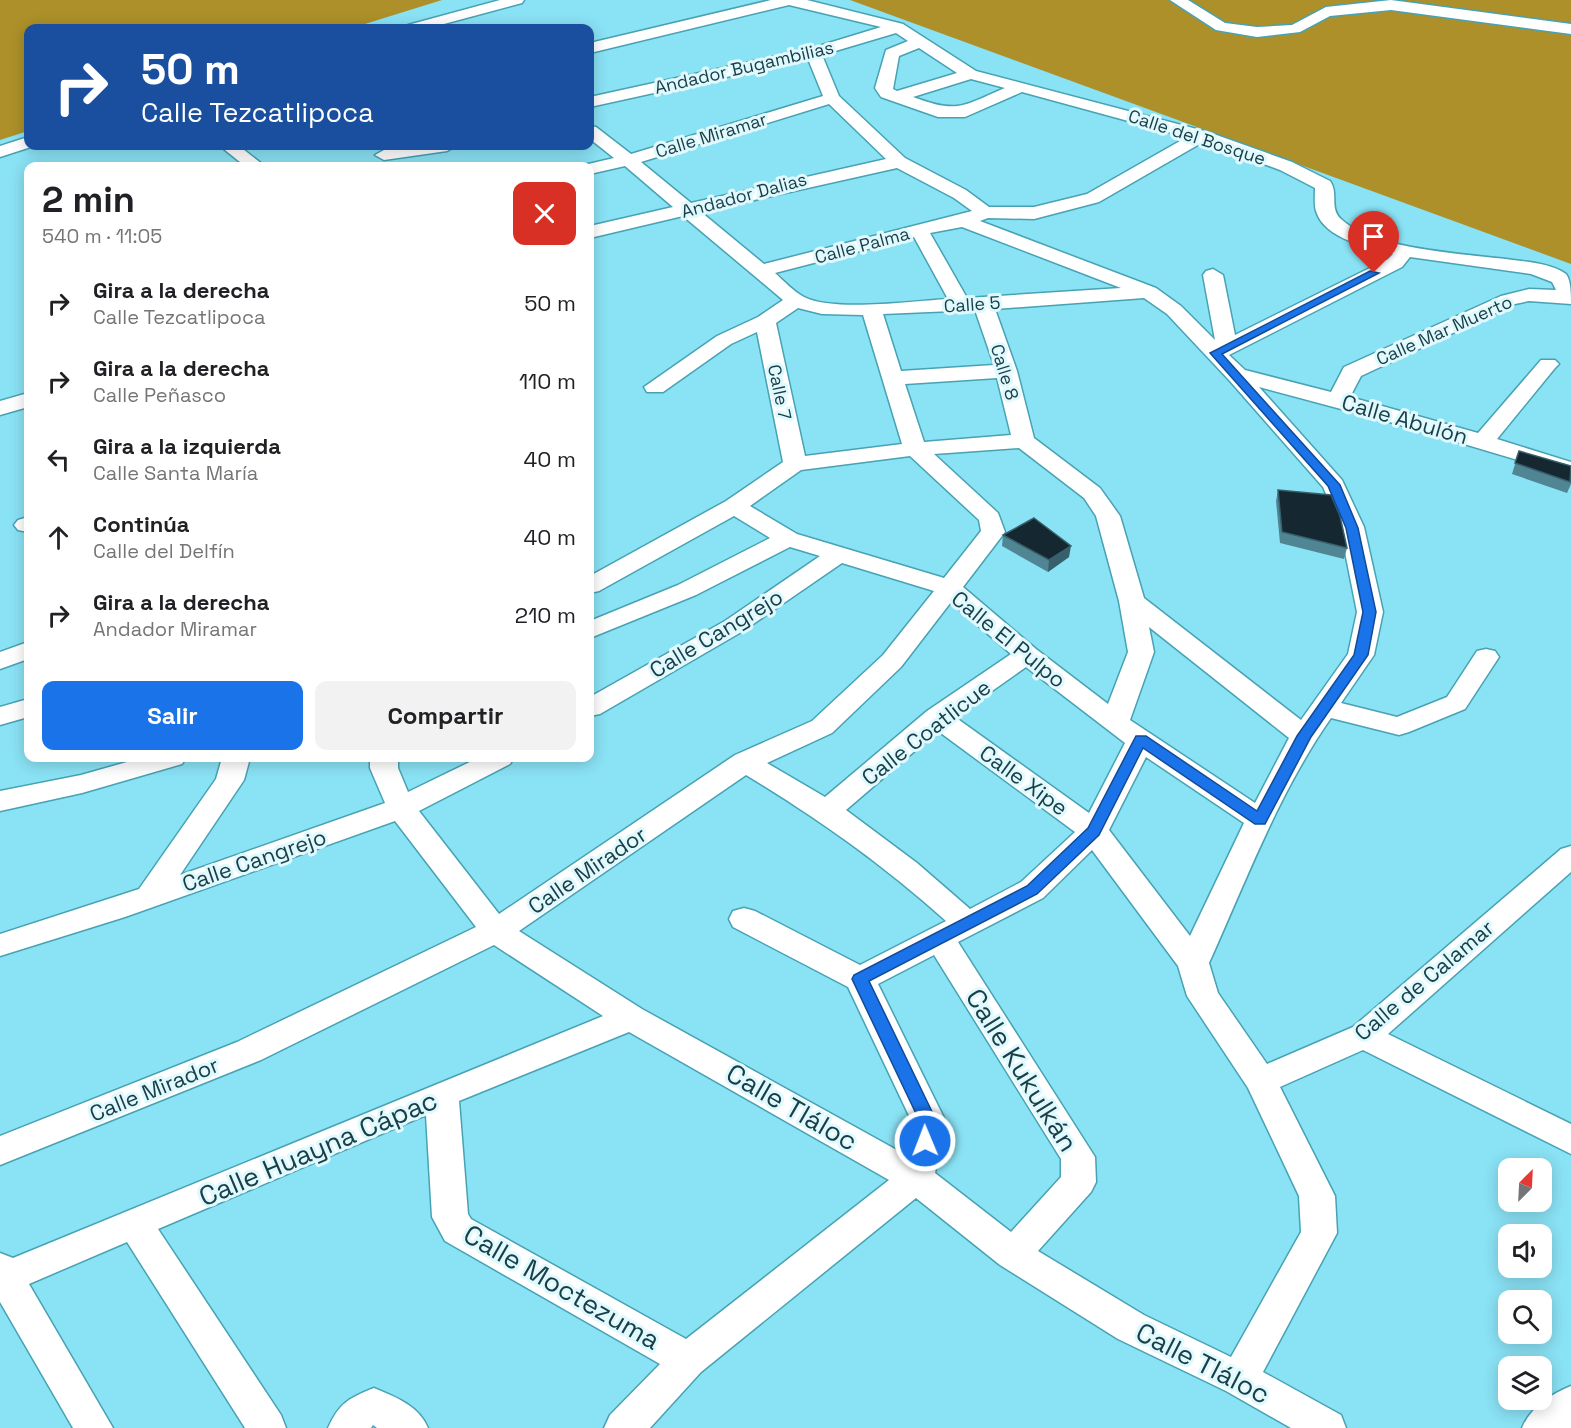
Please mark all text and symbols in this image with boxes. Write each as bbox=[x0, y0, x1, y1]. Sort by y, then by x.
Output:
street label: Andador Bugambilias bbox=[652, 35, 836, 99]
text: 50 m bbox=[141, 43, 240, 96]
icon: right bbox=[42, 48, 120, 126]
text: Calle Tezcatlipoca bbox=[141, 95, 374, 130]
street label: Calle del Bosque bbox=[1125, 104, 1269, 170]
street label: Calle Miramar bbox=[652, 107, 770, 163]
street label: Andador Dalias bbox=[679, 167, 809, 223]
text: 2 min bbox=[42, 177, 135, 223]
button: close bbox=[513, 182, 576, 245]
pin bbox=[1348, 211, 1399, 273]
icon: arrive bbox=[1357, 220, 1390, 253]
street label: Calle Palma bbox=[812, 221, 912, 269]
text: 540 m · 11:05 bbox=[42, 223, 162, 249]
text: Gira a la derecha bbox=[93, 276, 270, 304]
icon: right bbox=[42, 287, 75, 320]
text: 50 m bbox=[524, 289, 576, 317]
street label: Calle Mar Muerto bbox=[1372, 290, 1516, 370]
street label: Calle 5 bbox=[943, 291, 1001, 317]
text: Calle Tezcatlipoca bbox=[93, 304, 265, 330]
street label: Calle 8 bbox=[986, 341, 1024, 403]
text: Gira a la derecha bbox=[93, 354, 270, 382]
street label: Calle 7 bbox=[763, 362, 797, 422]
icon: right bbox=[42, 365, 75, 398]
text: 110 m bbox=[519, 367, 576, 395]
text: Calle Peñasco bbox=[93, 382, 226, 408]
street label: Calle Abulón bbox=[1339, 388, 1471, 450]
text: Gira a la izquierda bbox=[93, 432, 281, 460]
icon: left bbox=[42, 443, 75, 476]
text: 40 m bbox=[524, 445, 576, 473]
text: Calle Santa María bbox=[93, 460, 258, 486]
text: Continúa bbox=[93, 510, 189, 538]
icon: ahead bbox=[42, 521, 75, 554]
text: 40 m bbox=[524, 523, 576, 551]
text: Calle del Delfín bbox=[93, 538, 235, 564]
street label: Calle Cangrejo bbox=[644, 582, 788, 684]
street label: Calle El Pulpo bbox=[946, 584, 1072, 694]
text: Gira a la derecha bbox=[93, 588, 270, 616]
icon: right bbox=[42, 599, 75, 632]
text: 210 m bbox=[515, 601, 576, 629]
text: Andador Miramar bbox=[93, 616, 257, 642]
street label: Calle Coatlicue bbox=[856, 673, 996, 791]
button: Salir bbox=[42, 681, 303, 750]
button: Compartir bbox=[315, 681, 576, 750]
street label: Calle Xipe bbox=[974, 738, 1074, 822]
street label: Calle Mirador bbox=[522, 820, 652, 920]
street label: Calle Cangrejo bbox=[178, 822, 330, 898]
street label: Calle de Calamar bbox=[1348, 913, 1500, 1047]
street label: Calle Kukulkán bbox=[958, 982, 1086, 1158]
street label: Calle Mirador bbox=[85, 1050, 223, 1128]
street label: Calle Tláloc bbox=[720, 1055, 864, 1159]
street label: Calle Huayna Cápac bbox=[194, 1082, 442, 1214]
position arrow bbox=[893, 1109, 957, 1173]
north arrow bbox=[1498, 1158, 1552, 1212]
map controls bbox=[1498, 1158, 1552, 1410]
street label: Calle Moctezuma bbox=[457, 1216, 667, 1358]
button: sound bbox=[1498, 1224, 1552, 1278]
button: search bbox=[1498, 1290, 1552, 1344]
street label: Calle Tláloc bbox=[1130, 1314, 1276, 1412]
button: layers bbox=[1498, 1356, 1552, 1410]

